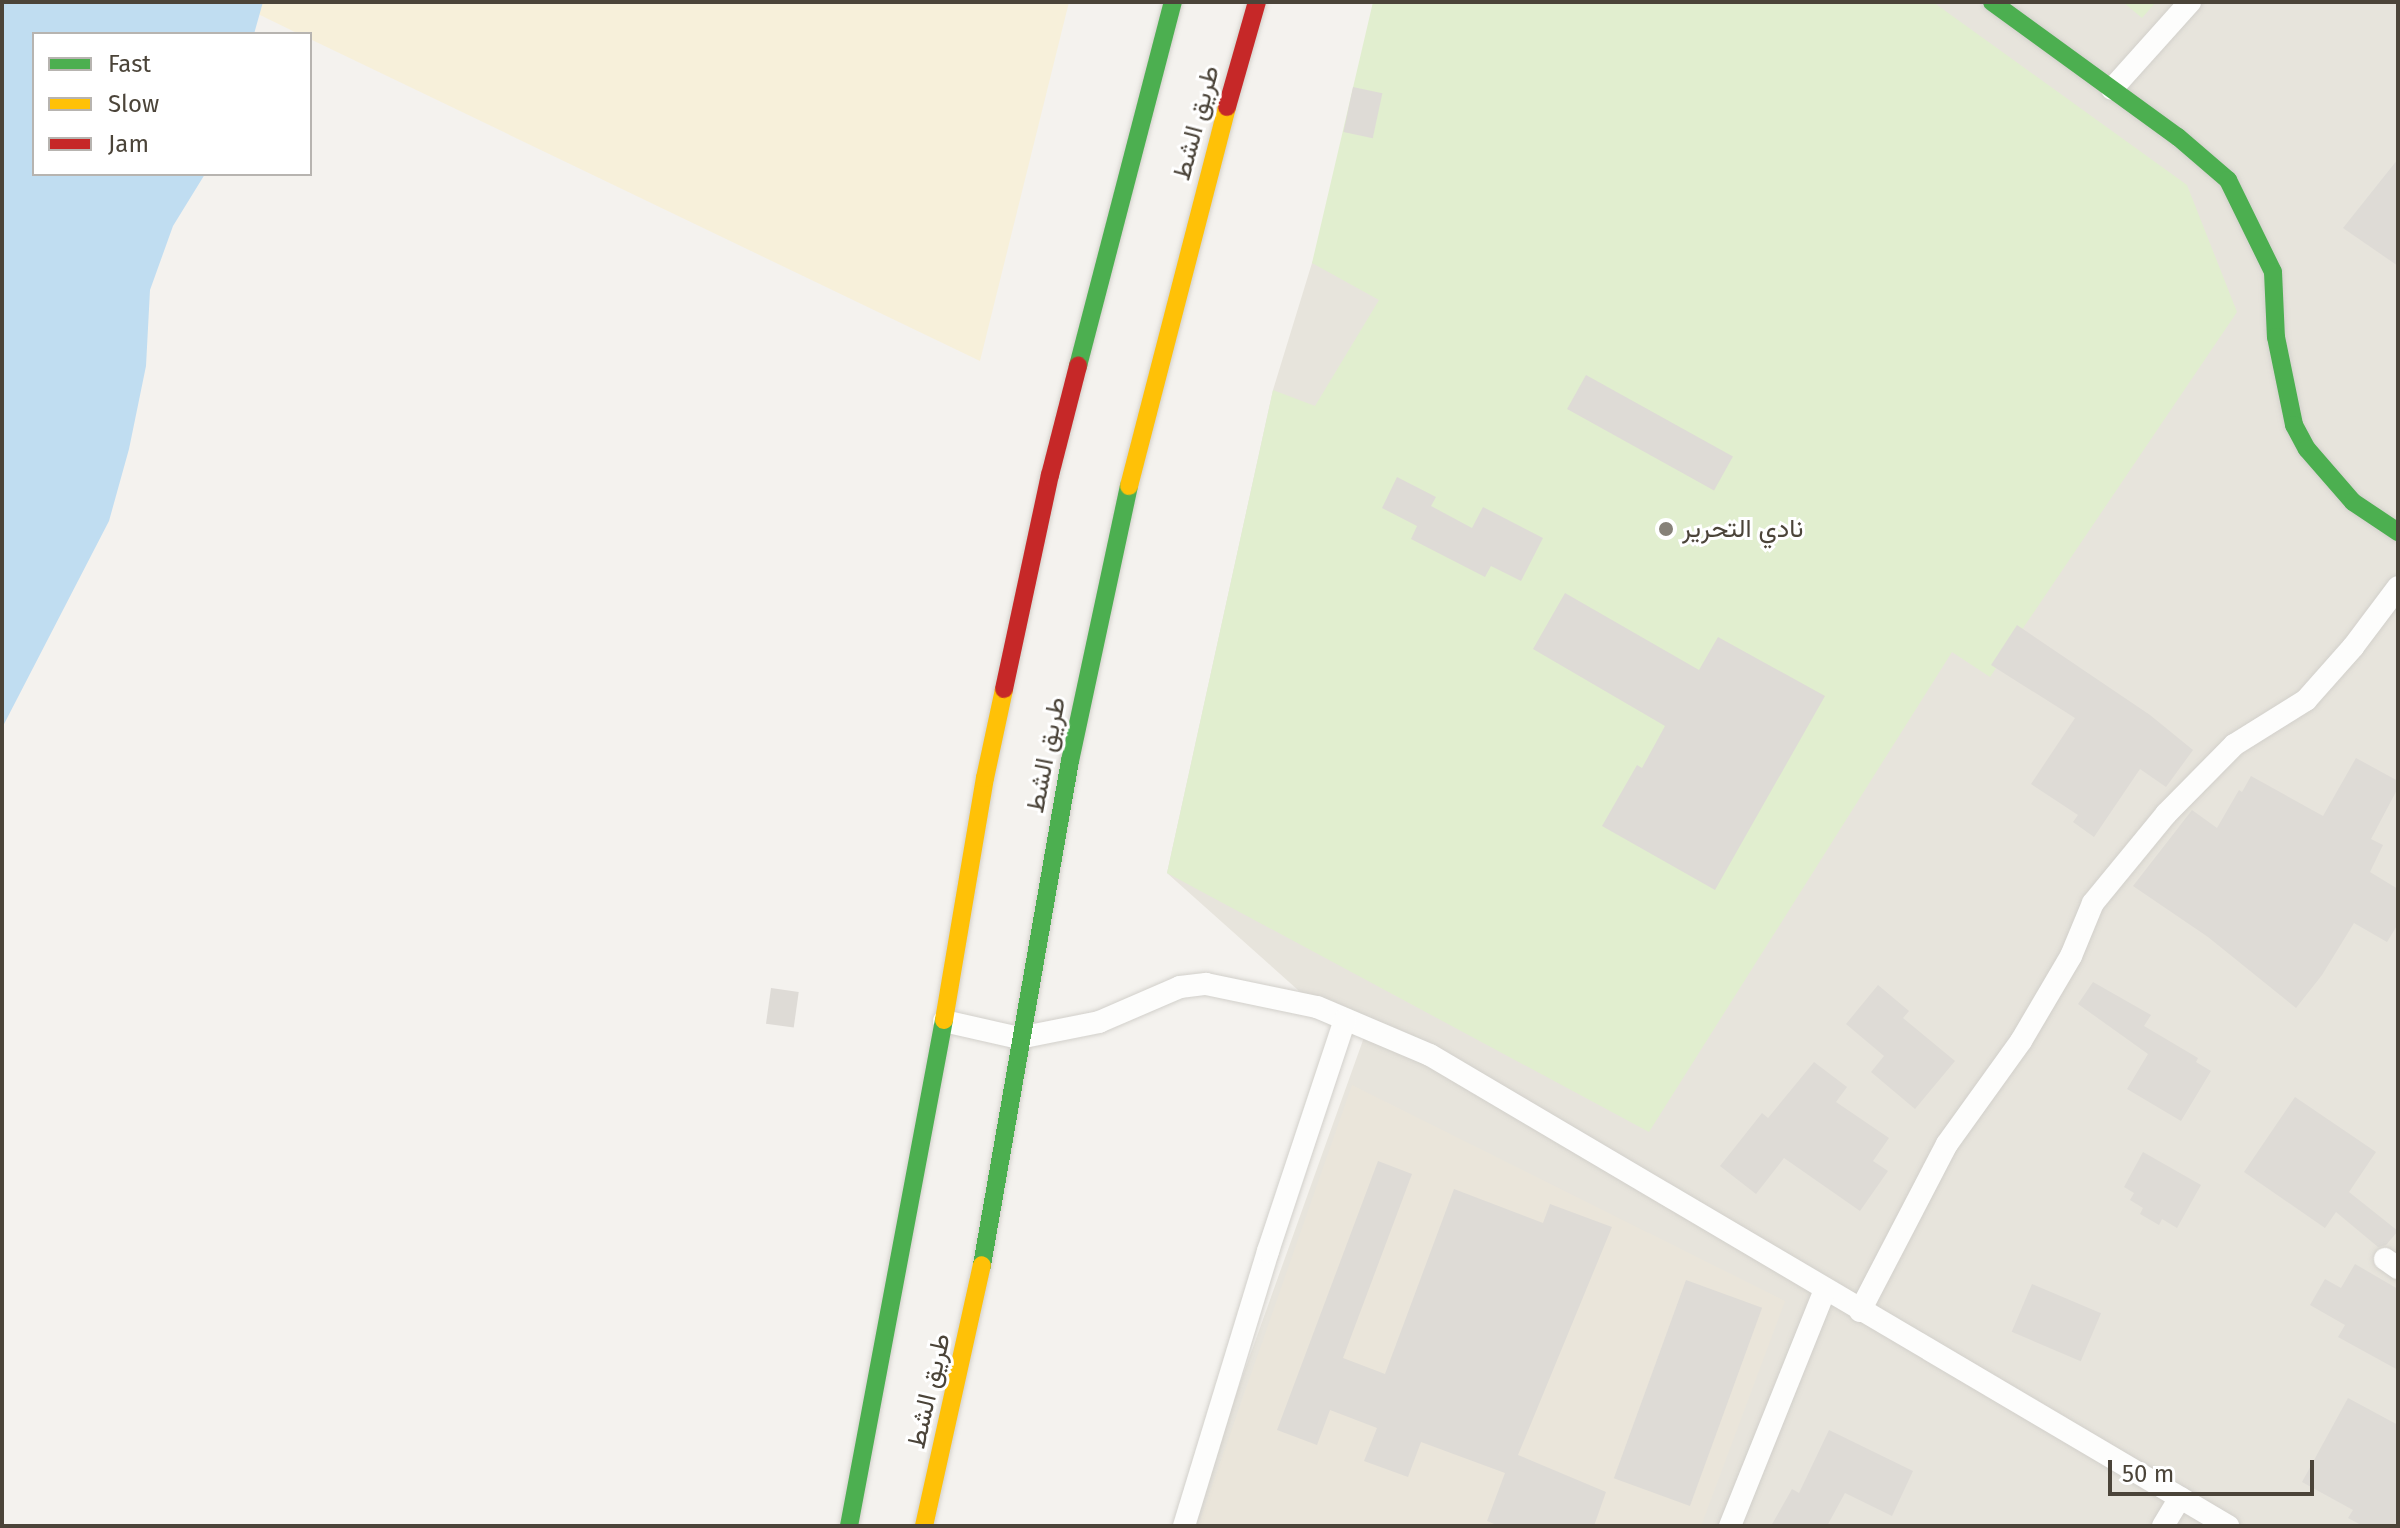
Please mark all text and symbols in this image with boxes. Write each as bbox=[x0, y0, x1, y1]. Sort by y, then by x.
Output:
legend bbox=[32, 32, 312, 176]
text: Fast bbox=[108, 50, 151, 78]
street label: طريق الشط bbox=[1166, 62, 1226, 184]
text: Slow bbox=[108, 90, 159, 118]
text: Jam bbox=[108, 130, 149, 158]
place label: نادي التحرير bbox=[1682, 513, 1804, 545]
marker: نادي التحرير bbox=[1657, 520, 1675, 538]
street label: طريق الشط bbox=[1019, 694, 1073, 816]
street label: طريق الشط bbox=[901, 1330, 957, 1452]
scale bar bbox=[2112, 1444, 2318, 1494]
text: 50 m bbox=[2122, 1460, 2174, 1488]

